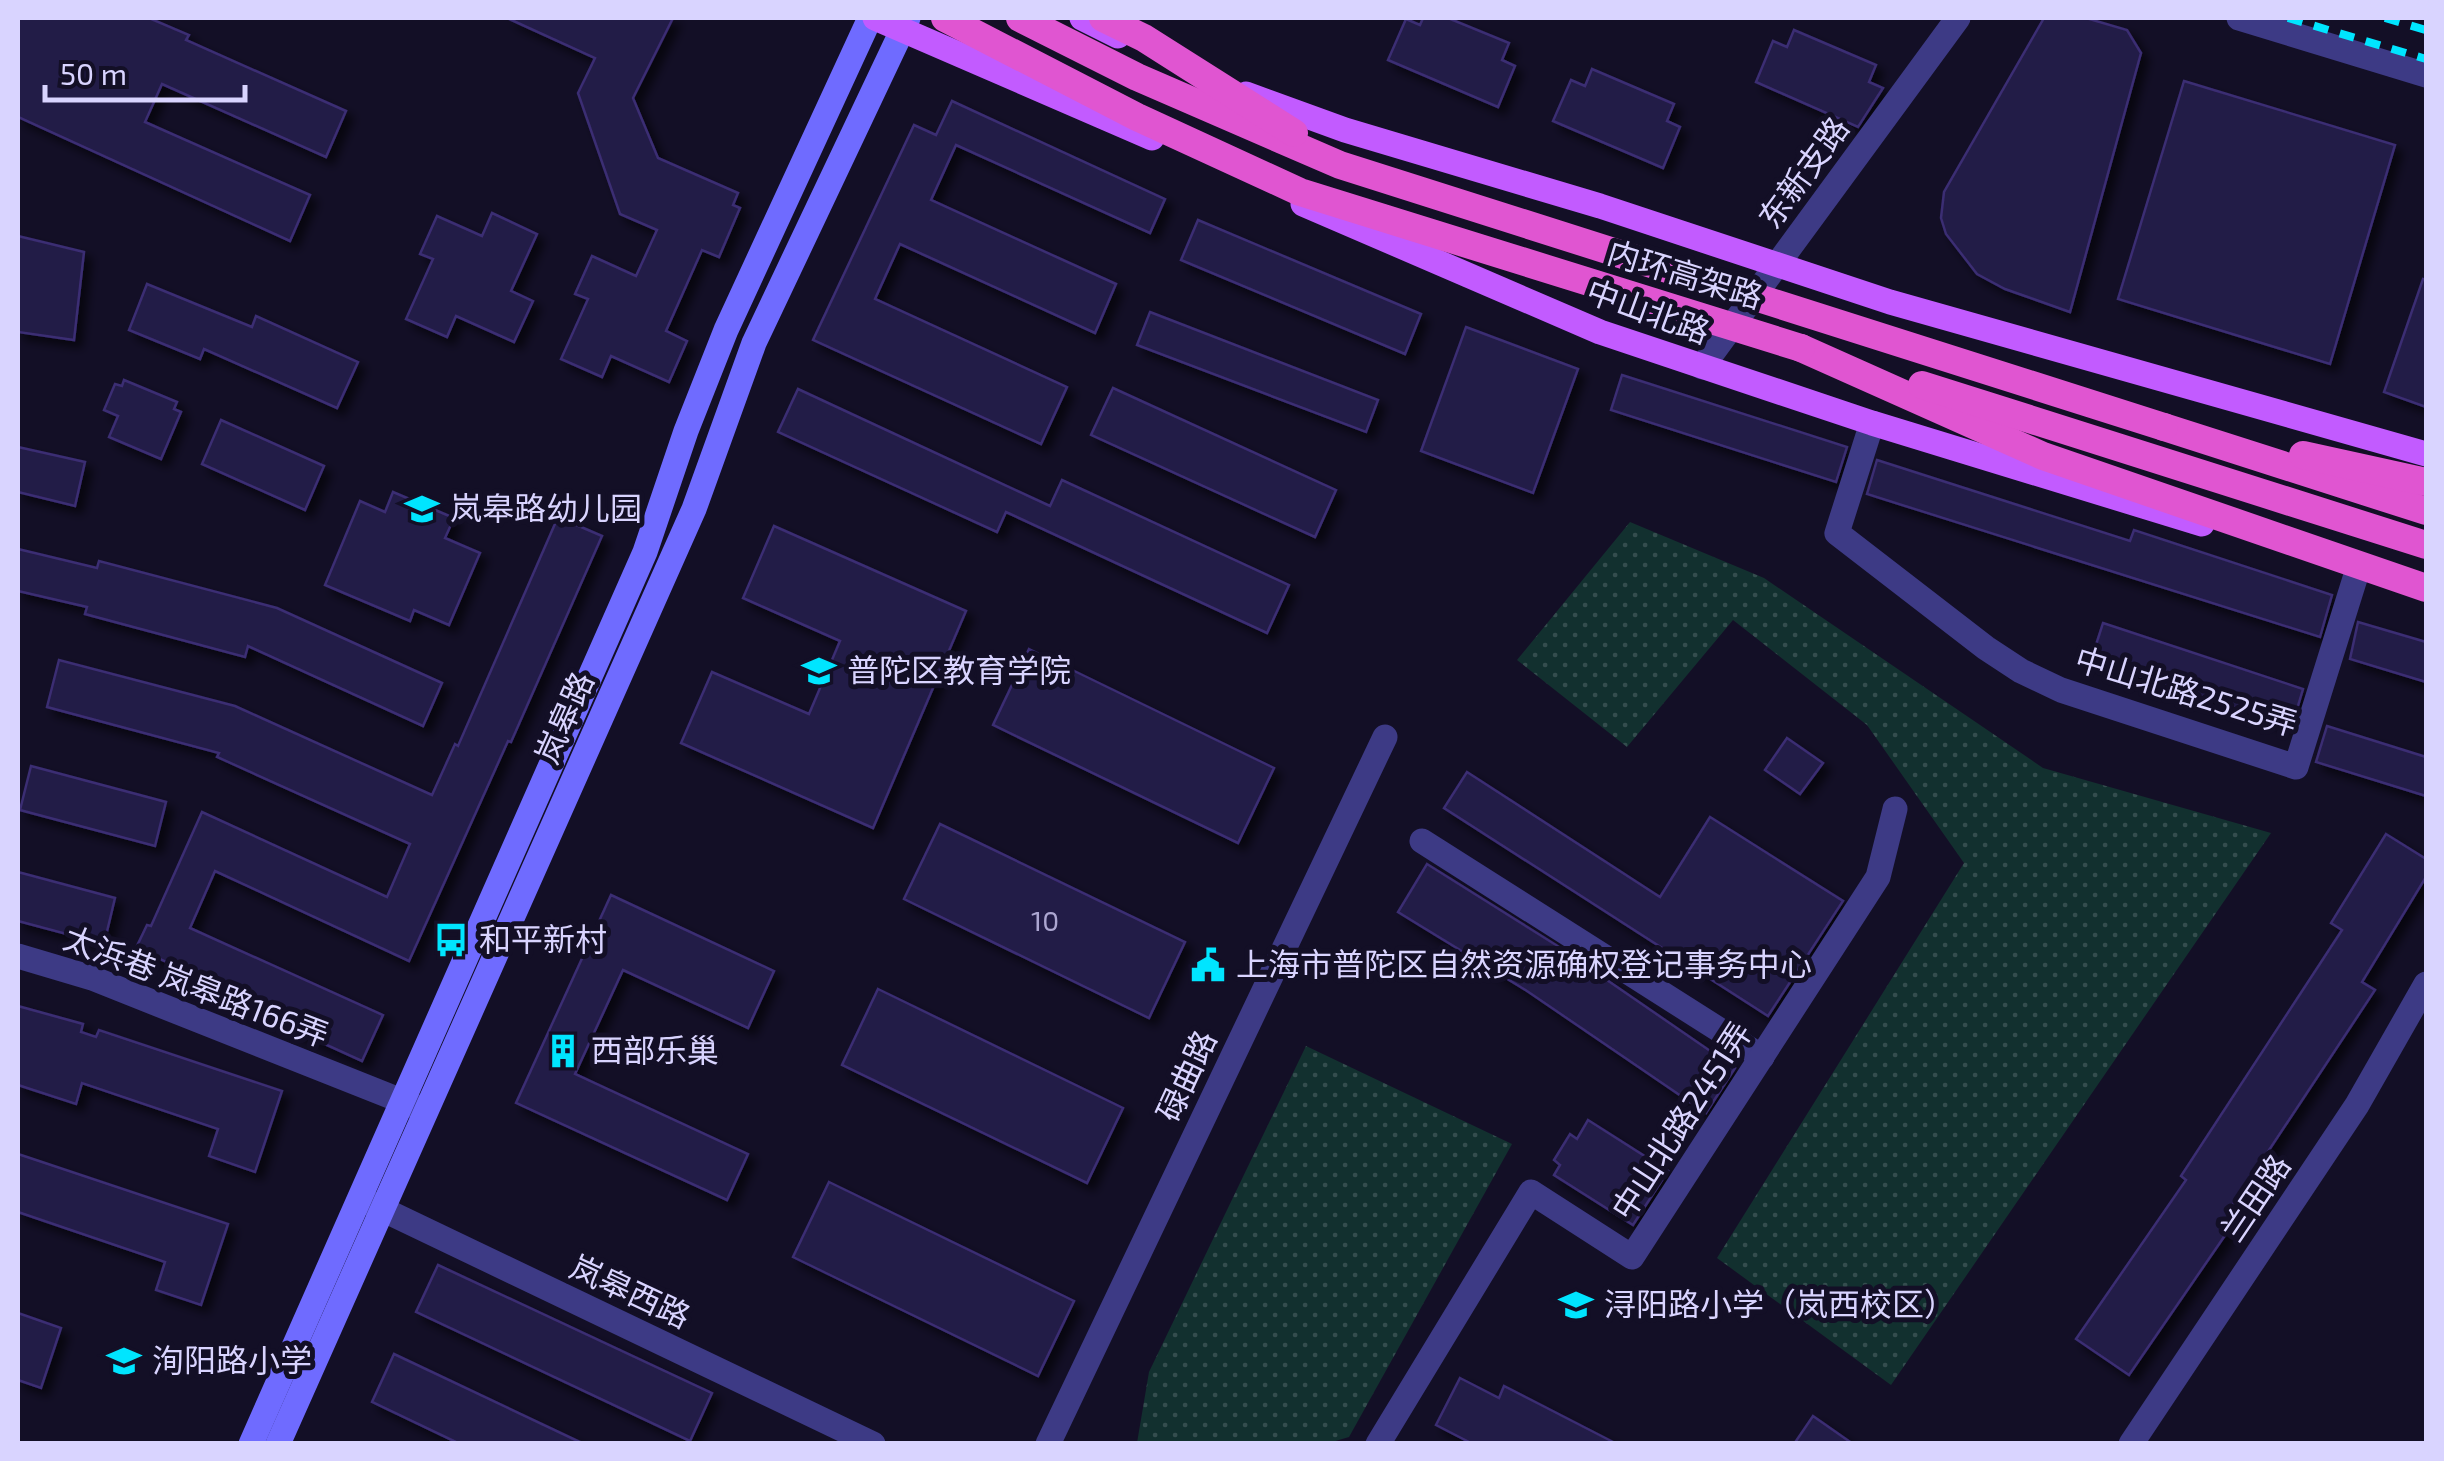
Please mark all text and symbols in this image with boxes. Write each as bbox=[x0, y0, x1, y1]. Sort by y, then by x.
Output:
scale bar bbox=[45, 40, 245, 102]
text: 50 m bbox=[60, 55, 127, 91]
street label: 东新支路 bbox=[1749, 109, 1855, 235]
street label: 内环高架路 bbox=[1604, 232, 1768, 315]
street label: 中山北路 bbox=[1582, 270, 1715, 350]
place label: 岚皋路幼儿园 bbox=[450, 488, 642, 526]
school or university icon: 岚皋路幼儿园 bbox=[403, 490, 441, 528]
street label: 中山北路2525弄 bbox=[2071, 638, 2302, 742]
place label: 普陀区教育学院 bbox=[847, 650, 1071, 688]
school or university icon: 普陀区教育学院 bbox=[800, 652, 838, 690]
street label: 岚皋路 bbox=[526, 666, 600, 769]
house number: 10 bbox=[1031, 903, 1059, 937]
street label: 太浜巷 岚皋路166弄 bbox=[59, 917, 334, 1053]
place label: 和平新村 bbox=[479, 919, 607, 957]
bus stop icon: 和平新村 bbox=[432, 921, 470, 959]
place label: 上海市普陀区自然资源确权登记事务中心 bbox=[1236, 944, 1812, 982]
public building icon: 上海市普陀区自然资源确权登记事务中心 bbox=[1189, 946, 1227, 984]
street label: 中山北路2451弄 bbox=[1602, 1014, 1758, 1226]
street label: 碌曲路 bbox=[1148, 1024, 1223, 1127]
place label: 西部乐巢 bbox=[591, 1030, 719, 1068]
building icon: 西部乐巢 bbox=[544, 1032, 582, 1070]
street label: 兰田路 bbox=[2212, 1146, 2297, 1247]
street label: 岚皋西路 bbox=[565, 1246, 697, 1334]
place label: 浔阳路小学（岚西校区） bbox=[1604, 1284, 1956, 1322]
school or university icon: 浔阳路小学（岚西校区） bbox=[1557, 1286, 1595, 1324]
place label: 洵阳路小学 bbox=[152, 1340, 312, 1378]
school or university icon: 洵阳路小学 bbox=[105, 1342, 143, 1380]

